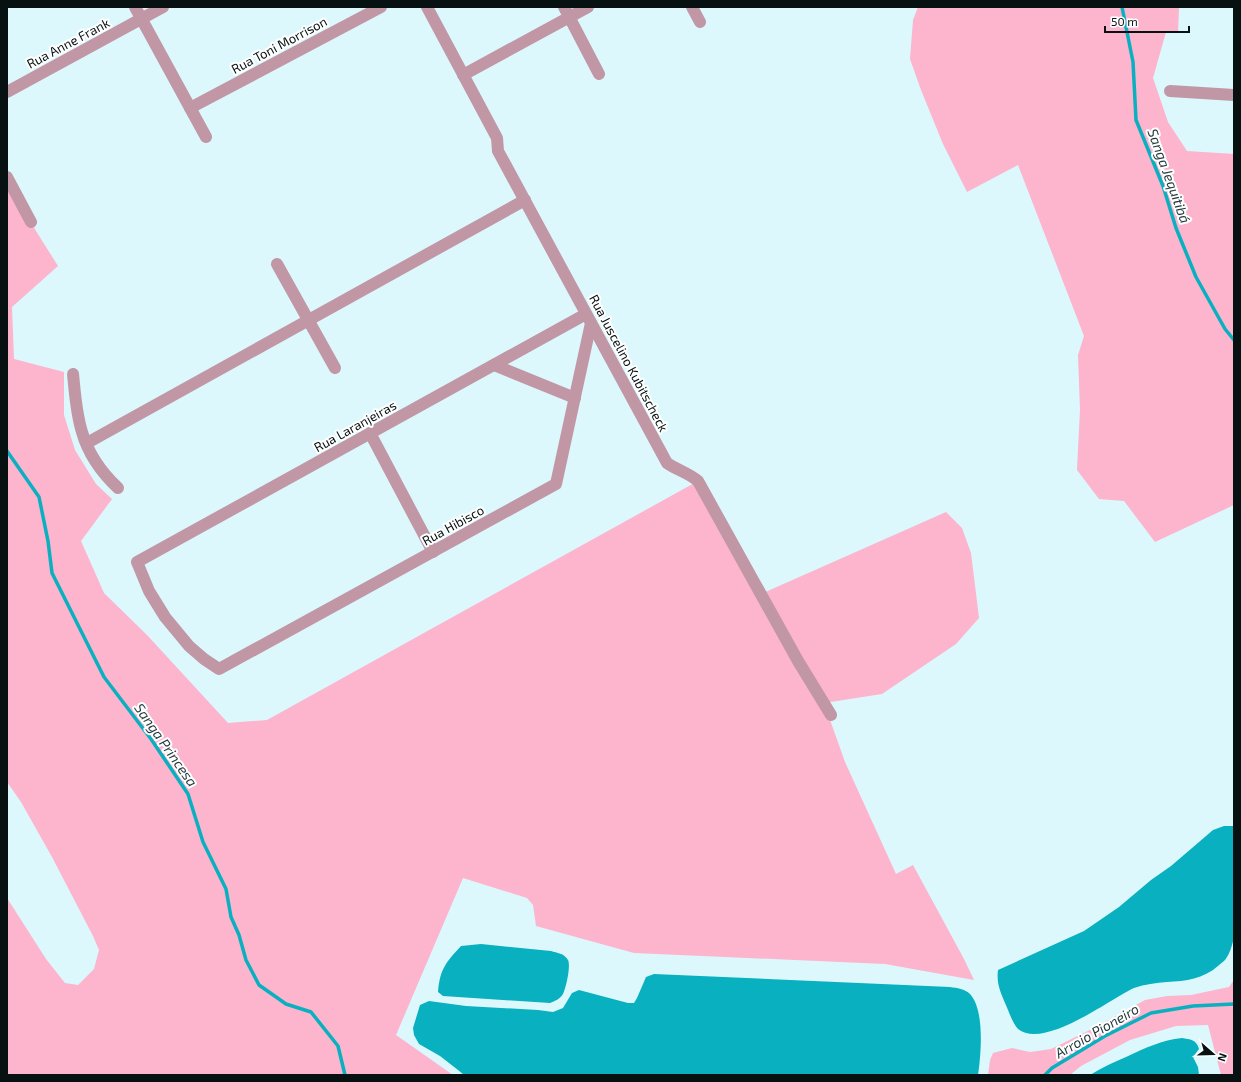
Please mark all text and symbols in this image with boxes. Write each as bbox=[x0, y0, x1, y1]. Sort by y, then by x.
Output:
scale bar bbox=[1105, 8, 1189, 34]
street label: Rua Toni Morrison bbox=[228, 13, 330, 77]
street label: Rua Anne Frank bbox=[24, 14, 113, 72]
text: 50 m bbox=[1111, 14, 1138, 28]
water label: Sanga Jequitibá bbox=[1145, 126, 1194, 225]
street label: Rua Juscelino Kubitscheck bbox=[586, 292, 672, 435]
street label: Rua Laranjeiras bbox=[311, 397, 399, 455]
street label: Rua Hibisco bbox=[419, 501, 487, 549]
water label: Sanga Princesa bbox=[131, 700, 201, 790]
water label: Arroio Pioneiro bbox=[1051, 1000, 1142, 1062]
north arrow bbox=[1193, 1034, 1233, 1074]
text: N bbox=[1215, 1052, 1230, 1064]

